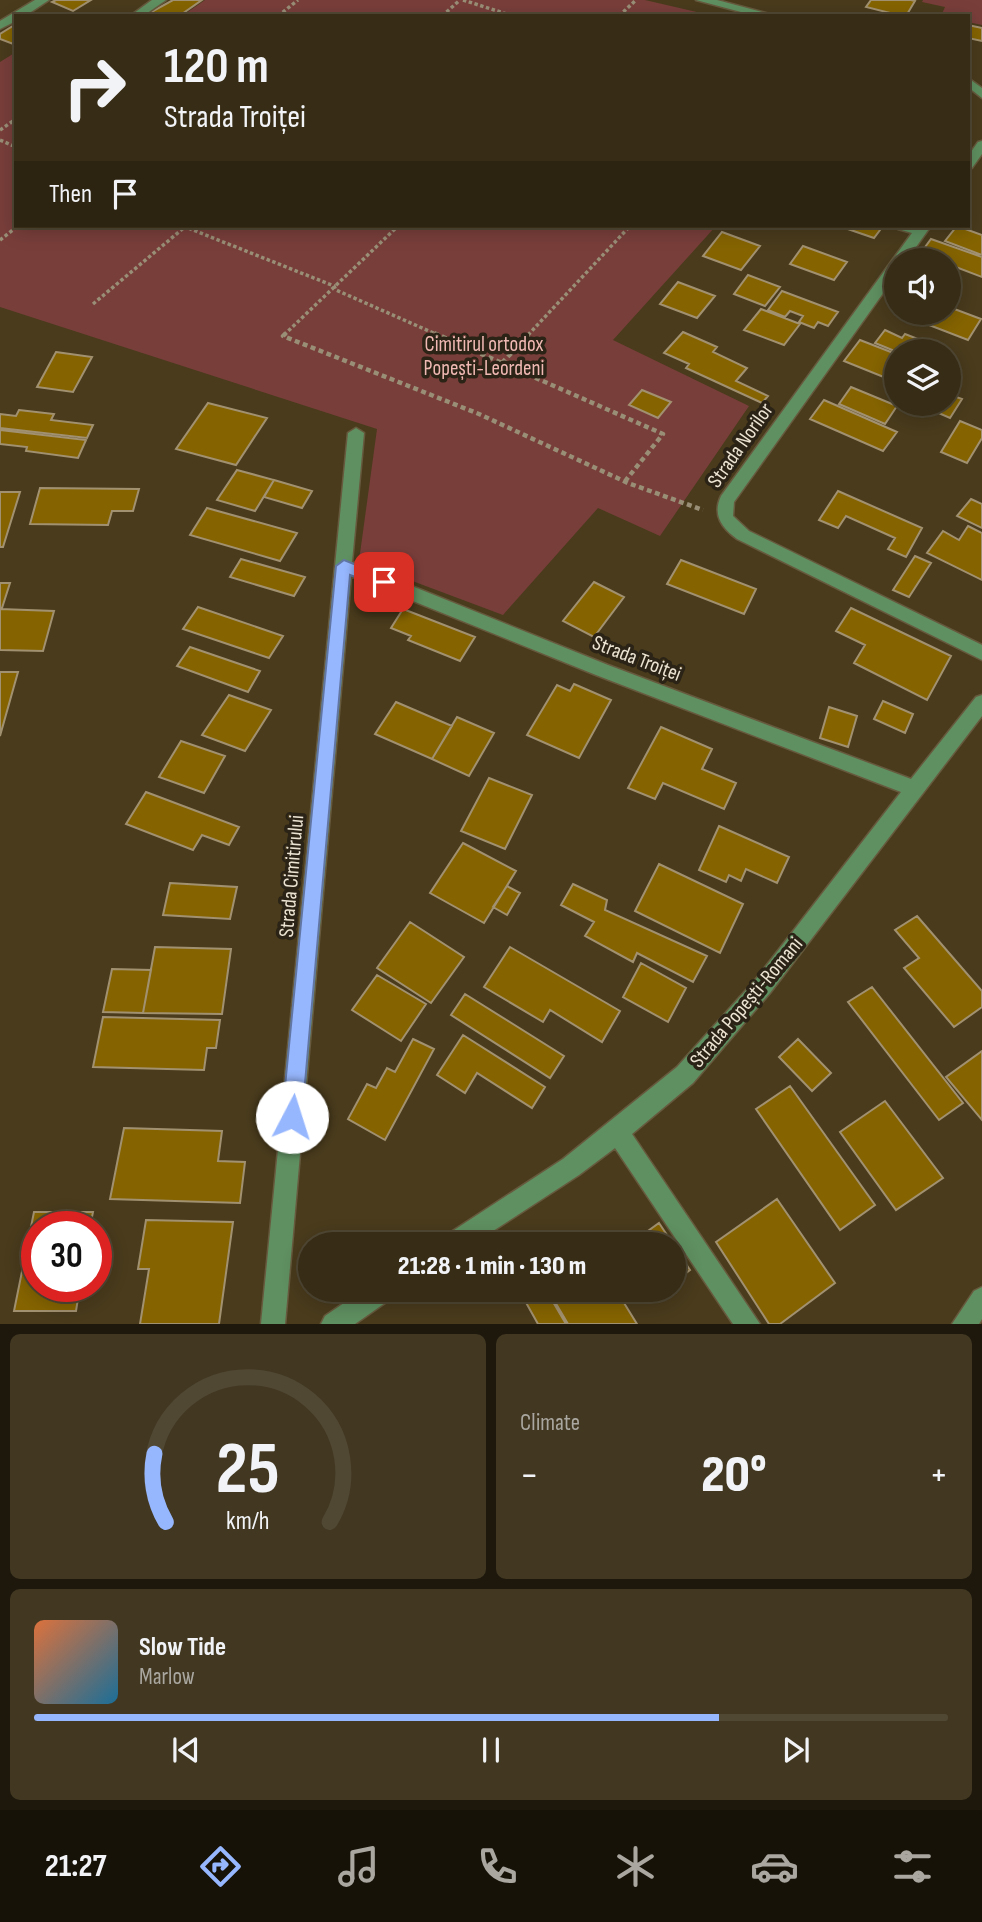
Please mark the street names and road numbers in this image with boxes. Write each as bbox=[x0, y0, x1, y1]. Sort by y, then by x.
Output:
street label: Strada Norilor bbox=[702, 398, 779, 492]
street label: Strada Troiței bbox=[589, 630, 685, 687]
street label: Strada Cimitirului bbox=[274, 814, 309, 938]
street label: Strada Popești-Romani bbox=[685, 932, 808, 1073]

